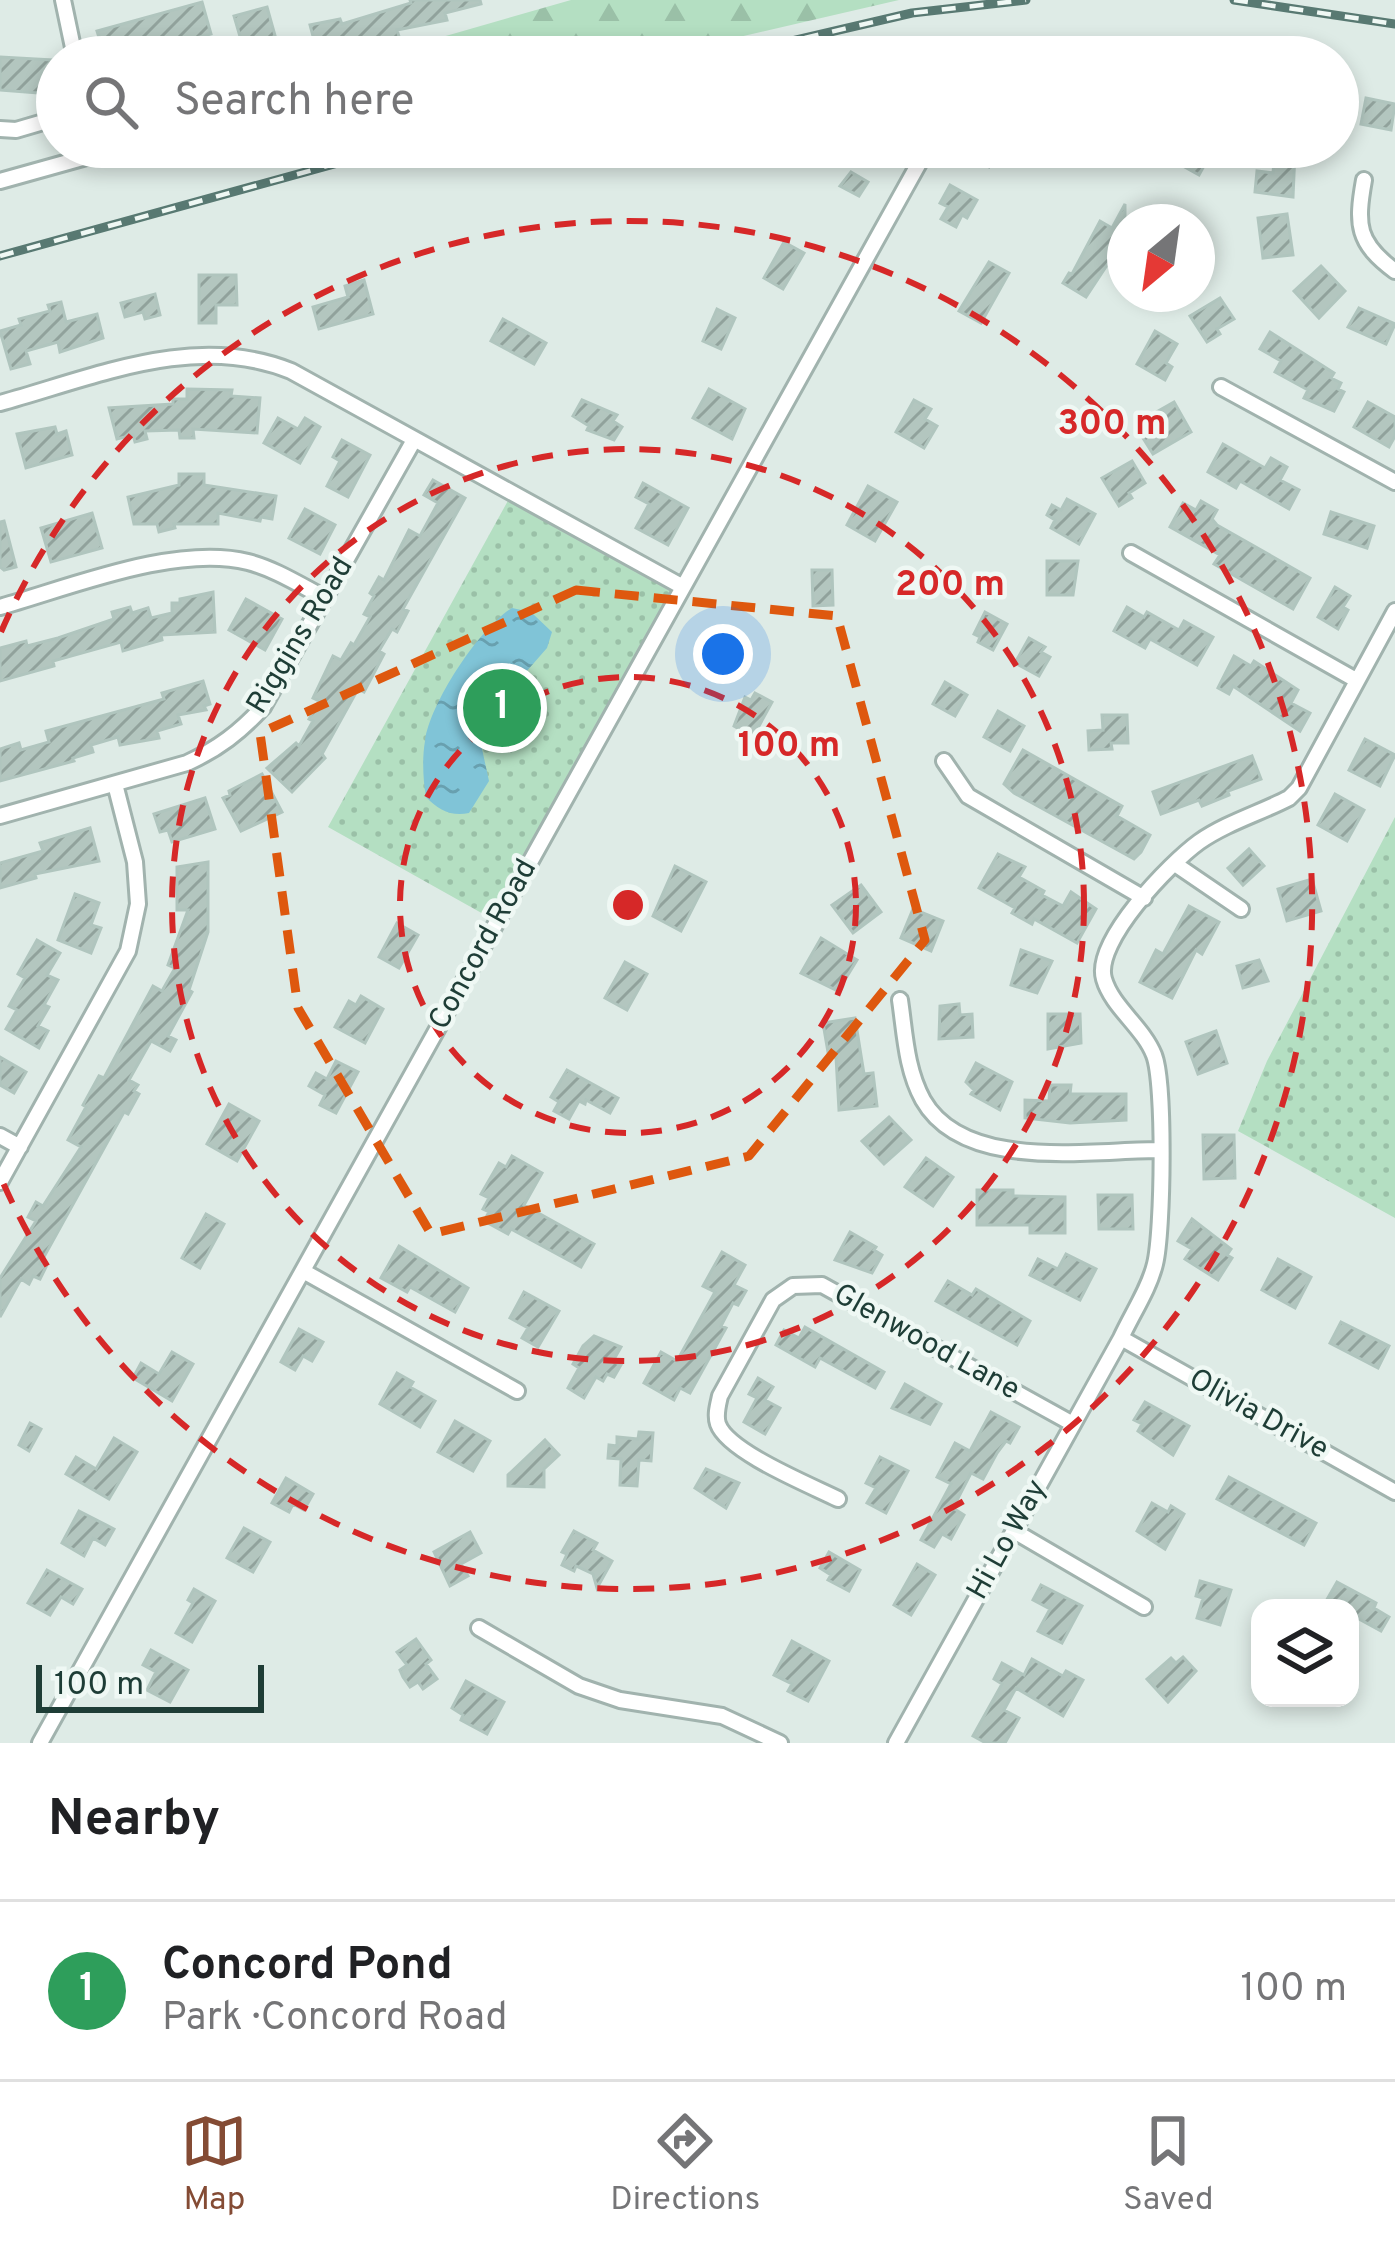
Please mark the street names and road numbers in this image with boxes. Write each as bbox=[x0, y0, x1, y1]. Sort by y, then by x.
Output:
street label: Riggins Road bbox=[240, 551, 362, 721]
street label: Concord Road bbox=[422, 853, 546, 1037]
street label: Glenwood Lane bbox=[826, 1277, 1026, 1409]
street label: Olivia Drive bbox=[1182, 1361, 1334, 1469]
street label: Hi Lo Way bbox=[960, 1473, 1056, 1607]

